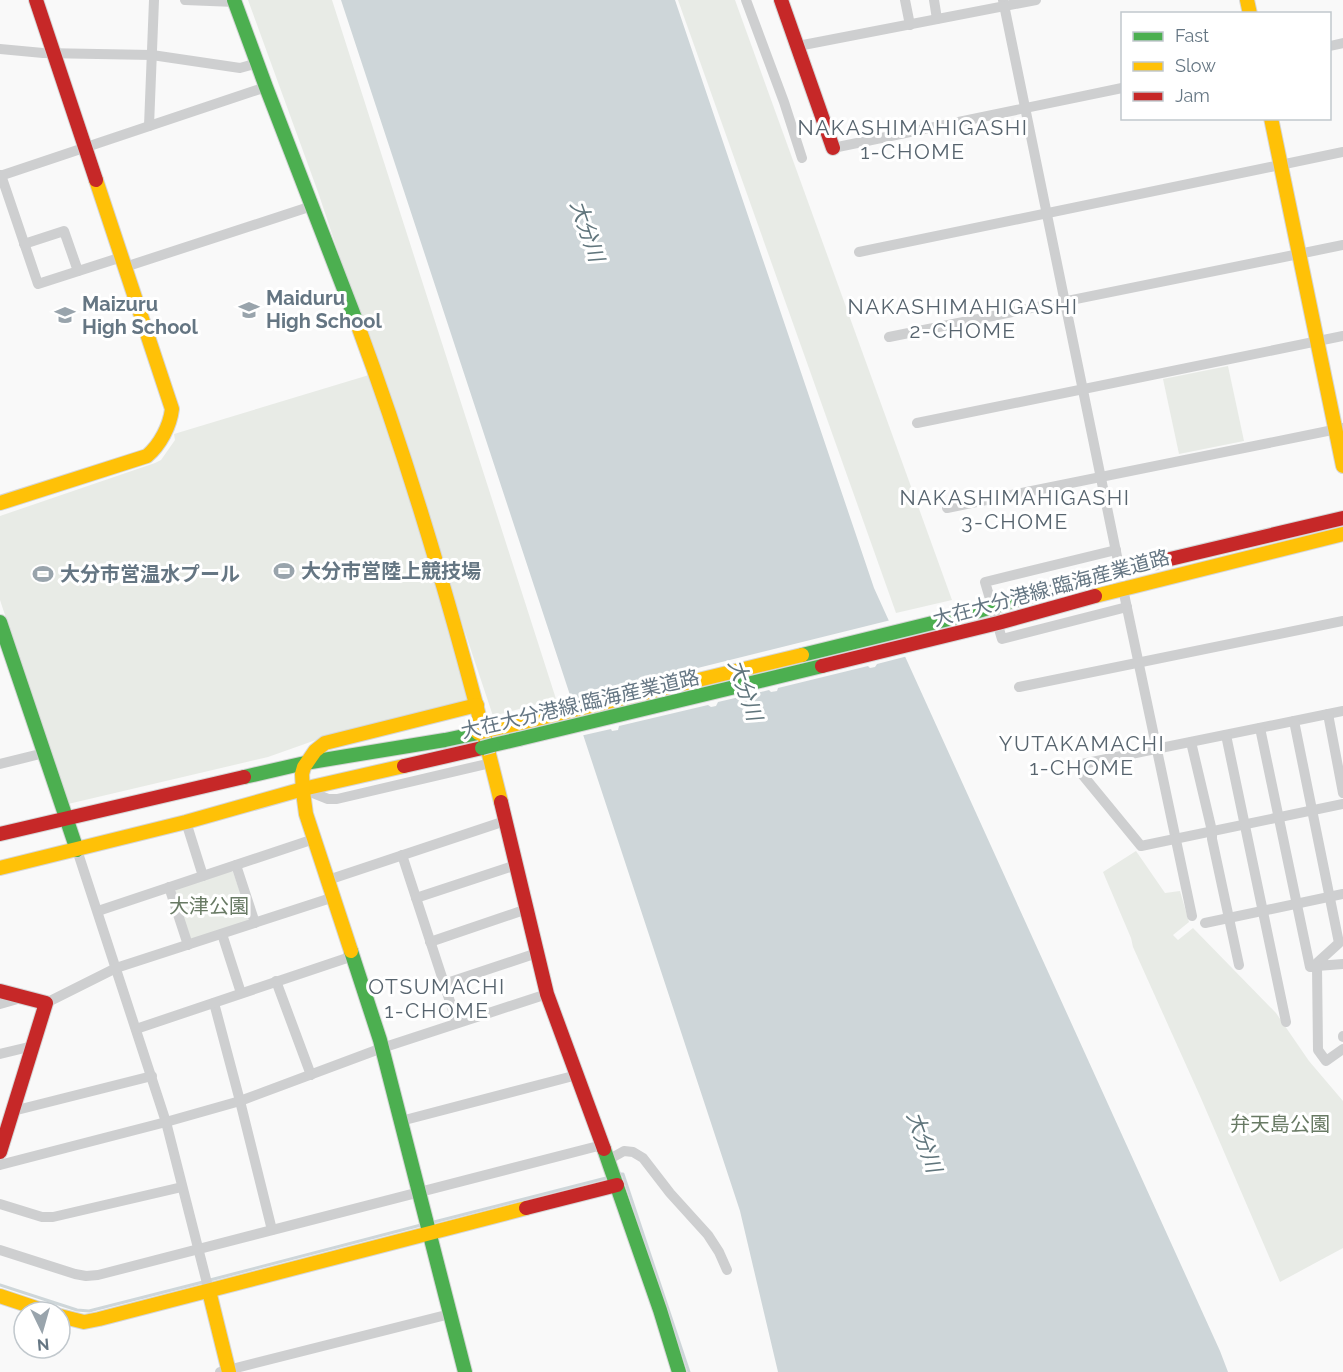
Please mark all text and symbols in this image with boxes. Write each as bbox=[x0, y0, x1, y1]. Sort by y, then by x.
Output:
legend bbox=[1121, 12, 1331, 120]
text: Fast bbox=[1175, 25, 1209, 46]
text: Slow bbox=[1175, 55, 1216, 76]
text: Jam bbox=[1175, 85, 1210, 106]
district label: NAKASHIMAHIGASHI 1-CHOME bbox=[797, 115, 1029, 164]
water label: 大分川 bbox=[565, 197, 610, 267]
place label: Maiduru High School bbox=[266, 286, 382, 333]
place label: Maizuru High School bbox=[82, 292, 198, 339]
district label: NAKASHIMAHIGASHI 2-CHOME bbox=[847, 294, 1079, 343]
school or university icon: Maiduru High School bbox=[237, 298, 261, 322]
school or university icon: Maizuru High School bbox=[53, 303, 77, 327]
district label: NAKASHIMAHIGASHI 3-CHOME bbox=[899, 485, 1131, 534]
street label: 大在大分港線;臨海産業道路 bbox=[930, 545, 1172, 631]
sports icon: 大分市営陸上競技場 bbox=[272, 559, 296, 583]
place label: 大分市営陸上競技場 bbox=[301, 559, 481, 583]
sports icon: 大分市営温水プール bbox=[31, 562, 55, 586]
place label: 大分市営温水プール bbox=[60, 562, 240, 586]
water label: 大分川 bbox=[723, 656, 768, 726]
street label: 大在大分港線;臨海産業道路 bbox=[458, 665, 702, 743]
district label: YUTAKAMACHI 1-CHOME bbox=[999, 731, 1165, 780]
park label: 大津公園 bbox=[169, 894, 249, 918]
district label: OTSUMACHI 1-CHOME bbox=[368, 974, 506, 1023]
water label: 大分川 bbox=[902, 1108, 948, 1178]
park label: 弁天島公園 bbox=[1230, 1112, 1330, 1136]
north arrow bbox=[12, 1300, 72, 1360]
text: N bbox=[36, 1334, 50, 1354]

